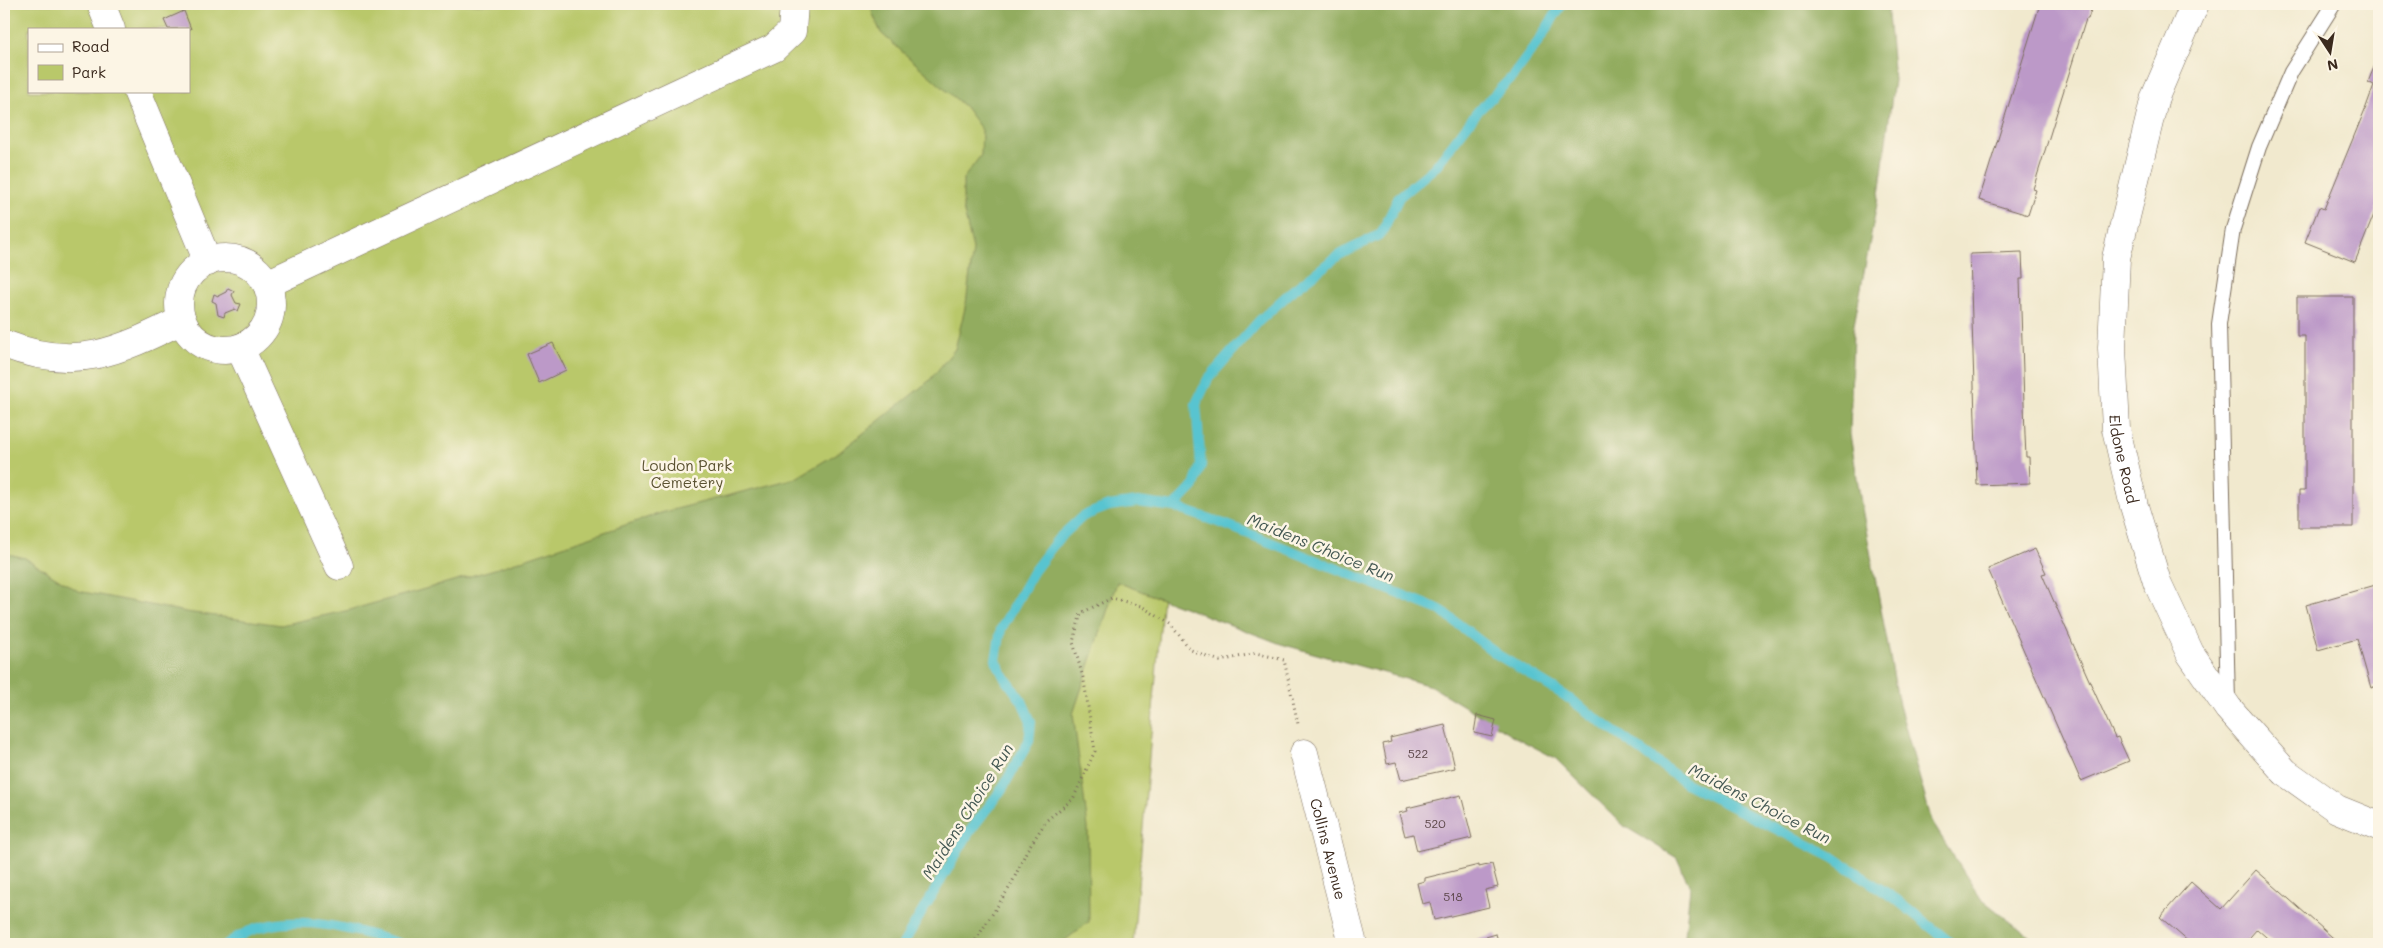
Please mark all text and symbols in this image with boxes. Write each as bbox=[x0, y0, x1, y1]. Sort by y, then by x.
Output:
legend bbox=[28, 28, 190, 92]
north arrow bbox=[2306, 28, 2356, 78]
text: Road bbox=[72, 36, 109, 56]
text: N bbox=[2326, 55, 2340, 76]
text: Park bbox=[72, 62, 106, 82]
street label: Eldone Road bbox=[2105, 414, 2143, 506]
park label: Loudon Park Cemetery bbox=[642, 455, 732, 492]
water label: Maidens Choice Run bbox=[1244, 508, 1398, 586]
water label: Maidens Choice Run bbox=[917, 739, 1017, 883]
house number: 522 bbox=[1408, 745, 1428, 761]
water label: Maidens Choice Run bbox=[1685, 758, 1835, 848]
street label: Collins Avenue bbox=[1306, 796, 1351, 902]
house number: 520 bbox=[1424, 815, 1446, 831]
house number: 518 bbox=[1443, 888, 1463, 904]

